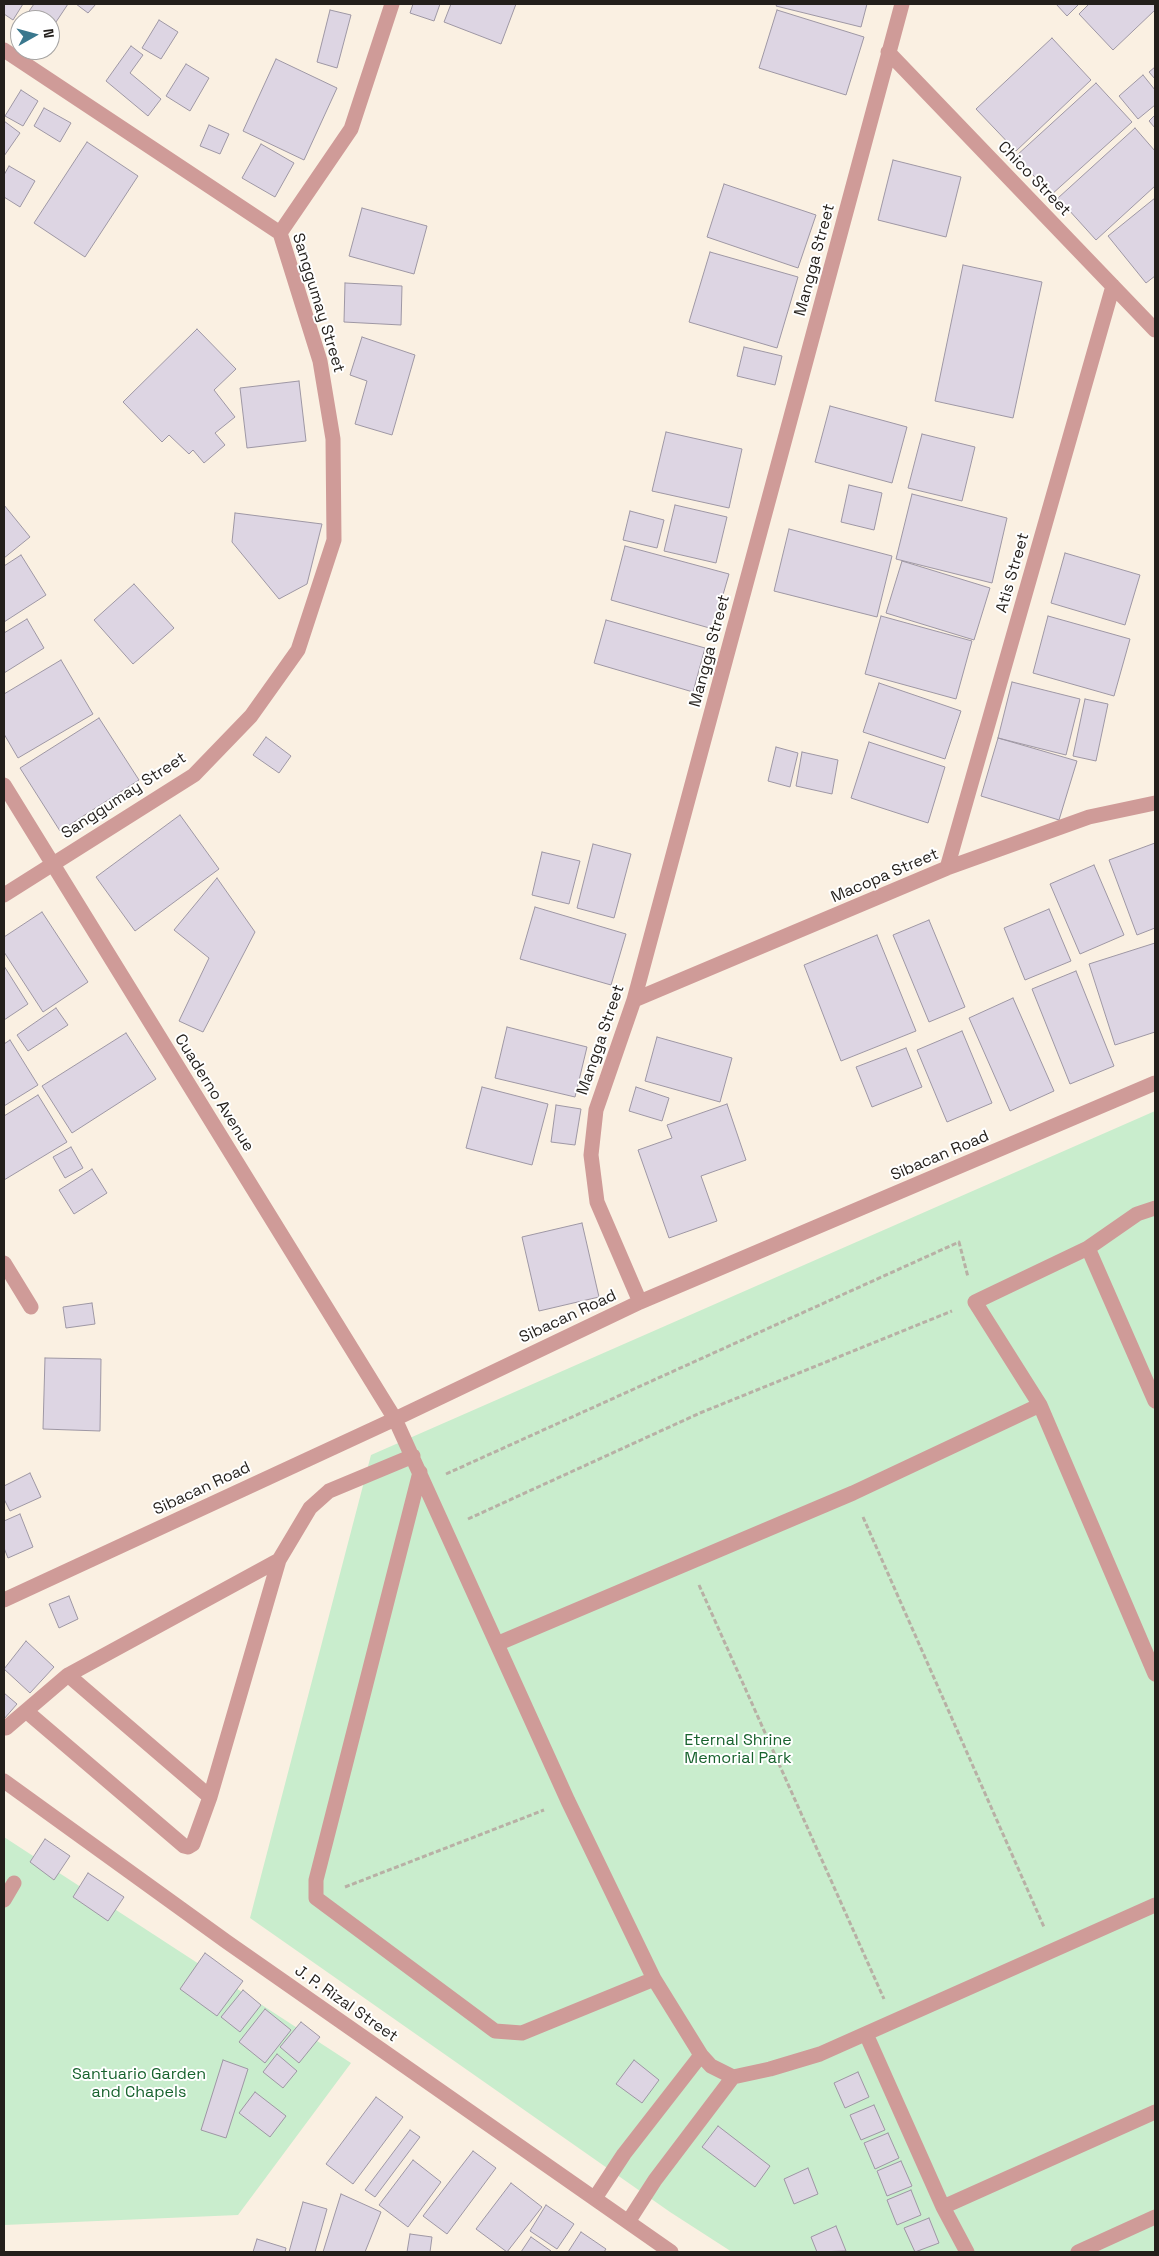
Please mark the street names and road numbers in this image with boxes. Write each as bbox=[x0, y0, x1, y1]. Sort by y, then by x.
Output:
street label: Chico Street bbox=[994, 138, 1074, 220]
street label: Mangga Street bbox=[791, 202, 839, 318]
street label: Sanggumay Street bbox=[288, 231, 348, 375]
street label: Atis Street bbox=[992, 531, 1034, 615]
street label: Mangga Street bbox=[686, 593, 734, 709]
street label: Sanggumay Street bbox=[58, 749, 190, 843]
street label: Macopa Street bbox=[828, 845, 942, 907]
street label: Mangga Street bbox=[573, 982, 629, 1098]
street label: Cuaderno Avenue bbox=[170, 1031, 258, 1155]
street label: Sibacan Road bbox=[888, 1127, 992, 1185]
street label: Sibacan Road bbox=[516, 1286, 620, 1348]
street label: Sibacan Road bbox=[150, 1458, 254, 1520]
street label: J. P. Rizal Street bbox=[291, 1961, 401, 2047]

